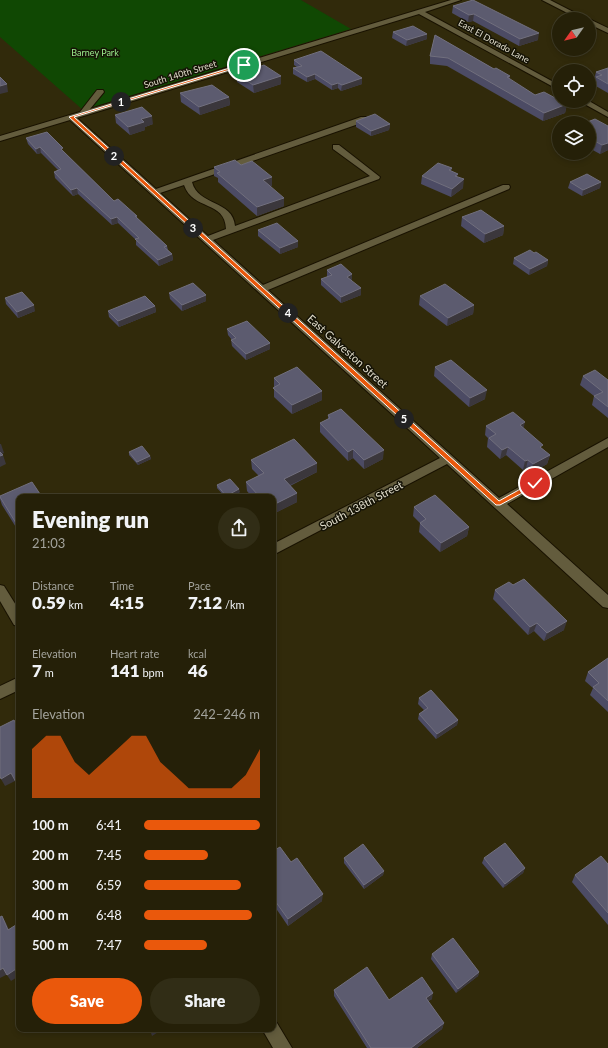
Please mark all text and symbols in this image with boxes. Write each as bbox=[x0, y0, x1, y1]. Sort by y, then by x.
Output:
north arrow bbox=[552, 12, 596, 56]
map controls bbox=[552, 12, 596, 160]
street label: East El Dorado Lane bbox=[457, 17, 532, 65]
park label: Barney Park bbox=[71, 47, 119, 58]
pin bbox=[227, 48, 261, 82]
icon: arrive bbox=[233, 54, 255, 76]
street label: South 140th Street bbox=[142, 57, 218, 90]
button: locate bbox=[552, 64, 596, 108]
pin: 1 bbox=[111, 92, 131, 112]
text: 1 bbox=[118, 95, 124, 108]
button: layers bbox=[552, 116, 596, 160]
pin: 2 bbox=[104, 146, 124, 166]
text: 2 bbox=[111, 149, 117, 162]
pin: 3 bbox=[183, 218, 203, 238]
text: 3 bbox=[190, 221, 196, 234]
pin: 4 bbox=[278, 303, 298, 323]
text: 4 bbox=[285, 306, 291, 319]
street label: East Galveston Street bbox=[305, 312, 391, 390]
pin: 5 bbox=[394, 409, 414, 429]
text: 5 bbox=[401, 412, 407, 425]
pin bbox=[518, 466, 552, 500]
icon: check bbox=[524, 472, 546, 494]
street label: South 138th Street bbox=[317, 478, 405, 532]
text: Evening run bbox=[32, 506, 149, 533]
button: share bbox=[218, 507, 260, 549]
text: 21:03 bbox=[32, 535, 65, 551]
text: Distance bbox=[32, 579, 74, 592]
text: Time bbox=[110, 579, 134, 592]
text: Pace bbox=[188, 579, 211, 592]
text: 0.59 bbox=[32, 592, 66, 613]
text: 4:15 bbox=[110, 592, 144, 613]
text: 7:12 bbox=[188, 592, 222, 613]
text: km bbox=[66, 598, 83, 611]
text: /km bbox=[222, 598, 245, 611]
text: Elevation bbox=[32, 647, 77, 660]
text: Heart rate bbox=[110, 647, 159, 660]
text: kcal bbox=[188, 647, 207, 660]
text: 7 bbox=[32, 660, 42, 681]
text: 141 bbox=[110, 660, 140, 681]
text: 46 bbox=[188, 660, 208, 681]
text: m bbox=[42, 666, 54, 679]
text: bpm bbox=[140, 666, 164, 679]
text: Elevation bbox=[32, 706, 85, 722]
text: 242–246 m bbox=[193, 706, 260, 722]
text: 100 m bbox=[32, 817, 69, 833]
text: 6:41 bbox=[96, 817, 122, 833]
text: 200 m bbox=[32, 847, 69, 863]
text: 7:45 bbox=[96, 847, 122, 863]
text: 300 m bbox=[32, 877, 69, 893]
text: 6:59 bbox=[96, 877, 122, 893]
text: 400 m bbox=[32, 907, 69, 923]
text: 6:48 bbox=[96, 907, 122, 923]
text: 500 m bbox=[32, 937, 69, 953]
text: 7:47 bbox=[96, 937, 122, 953]
button: Save bbox=[32, 978, 142, 1024]
button: Share bbox=[150, 978, 260, 1024]

